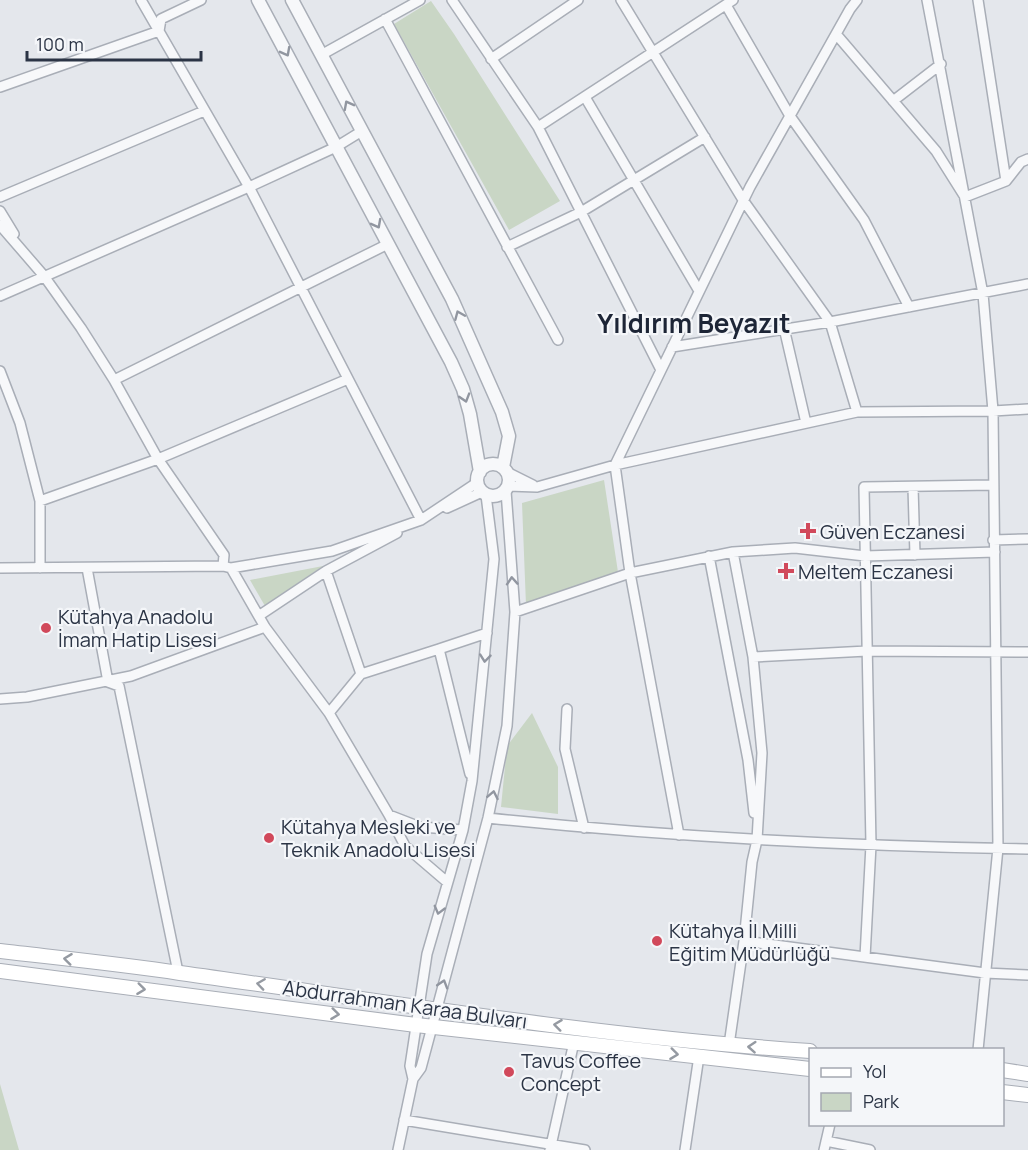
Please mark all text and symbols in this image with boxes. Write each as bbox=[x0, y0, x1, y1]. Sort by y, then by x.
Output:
scale bar bbox=[27, 24, 201, 62]
text: 100 m bbox=[36, 32, 84, 56]
one-way arrow bbox=[279, 45, 290, 56]
one-way arrow bbox=[344, 101, 355, 111]
one-way arrow bbox=[370, 218, 381, 228]
district label: Yıldırım Beyazıt bbox=[597, 305, 791, 341]
one-way arrow bbox=[454, 310, 466, 321]
one-way arrow bbox=[458, 392, 470, 403]
place label: Güven Eczanesi bbox=[820, 518, 965, 545]
marker: Güven Eczanesi bbox=[801, 524, 815, 538]
place label: Meltem Eczanesi bbox=[798, 558, 953, 585]
marker: Meltem Eczanesi bbox=[779, 564, 793, 578]
one-way arrow bbox=[506, 576, 519, 585]
place label: Kütahya Anadolu İmam Hatip Lisesi bbox=[58, 603, 217, 653]
marker: Kütahya Anadolu İmam Hatip Lisesi bbox=[39, 621, 53, 635]
one-way arrow bbox=[479, 653, 492, 662]
one-way arrow bbox=[486, 790, 499, 800]
place label: Kütahya Mesleki ve Teknik Anadolu Lisesi bbox=[281, 813, 476, 863]
marker: Kütahya Mesleki ve Teknik Anadolu Lisesi bbox=[262, 831, 276, 845]
one-way arrow bbox=[434, 905, 446, 915]
place label: Kütahya İl Milli Eğitim Müdürlüğü bbox=[669, 917, 830, 967]
marker: Kütahya İl Milli Eğitim Müdürlüğü bbox=[650, 934, 664, 948]
one-way arrow bbox=[63, 954, 72, 966]
street label: Abdurrahman Karaa Bulvarı bbox=[281, 973, 529, 1035]
one-way arrow bbox=[257, 979, 266, 991]
one-way arrow bbox=[436, 979, 448, 990]
one-way arrow bbox=[137, 983, 146, 995]
one-way arrow bbox=[330, 1008, 339, 1020]
one-way arrow bbox=[554, 1019, 563, 1031]
one-way arrow bbox=[748, 1040, 757, 1053]
place label: Tavus Coffee Concept bbox=[521, 1047, 641, 1097]
one-way arrow bbox=[670, 1047, 679, 1059]
legend bbox=[809, 1048, 1004, 1126]
text: Yol bbox=[863, 1059, 886, 1083]
marker: Tavus Coffee Concept bbox=[502, 1065, 516, 1079]
text: Park bbox=[863, 1089, 900, 1113]

